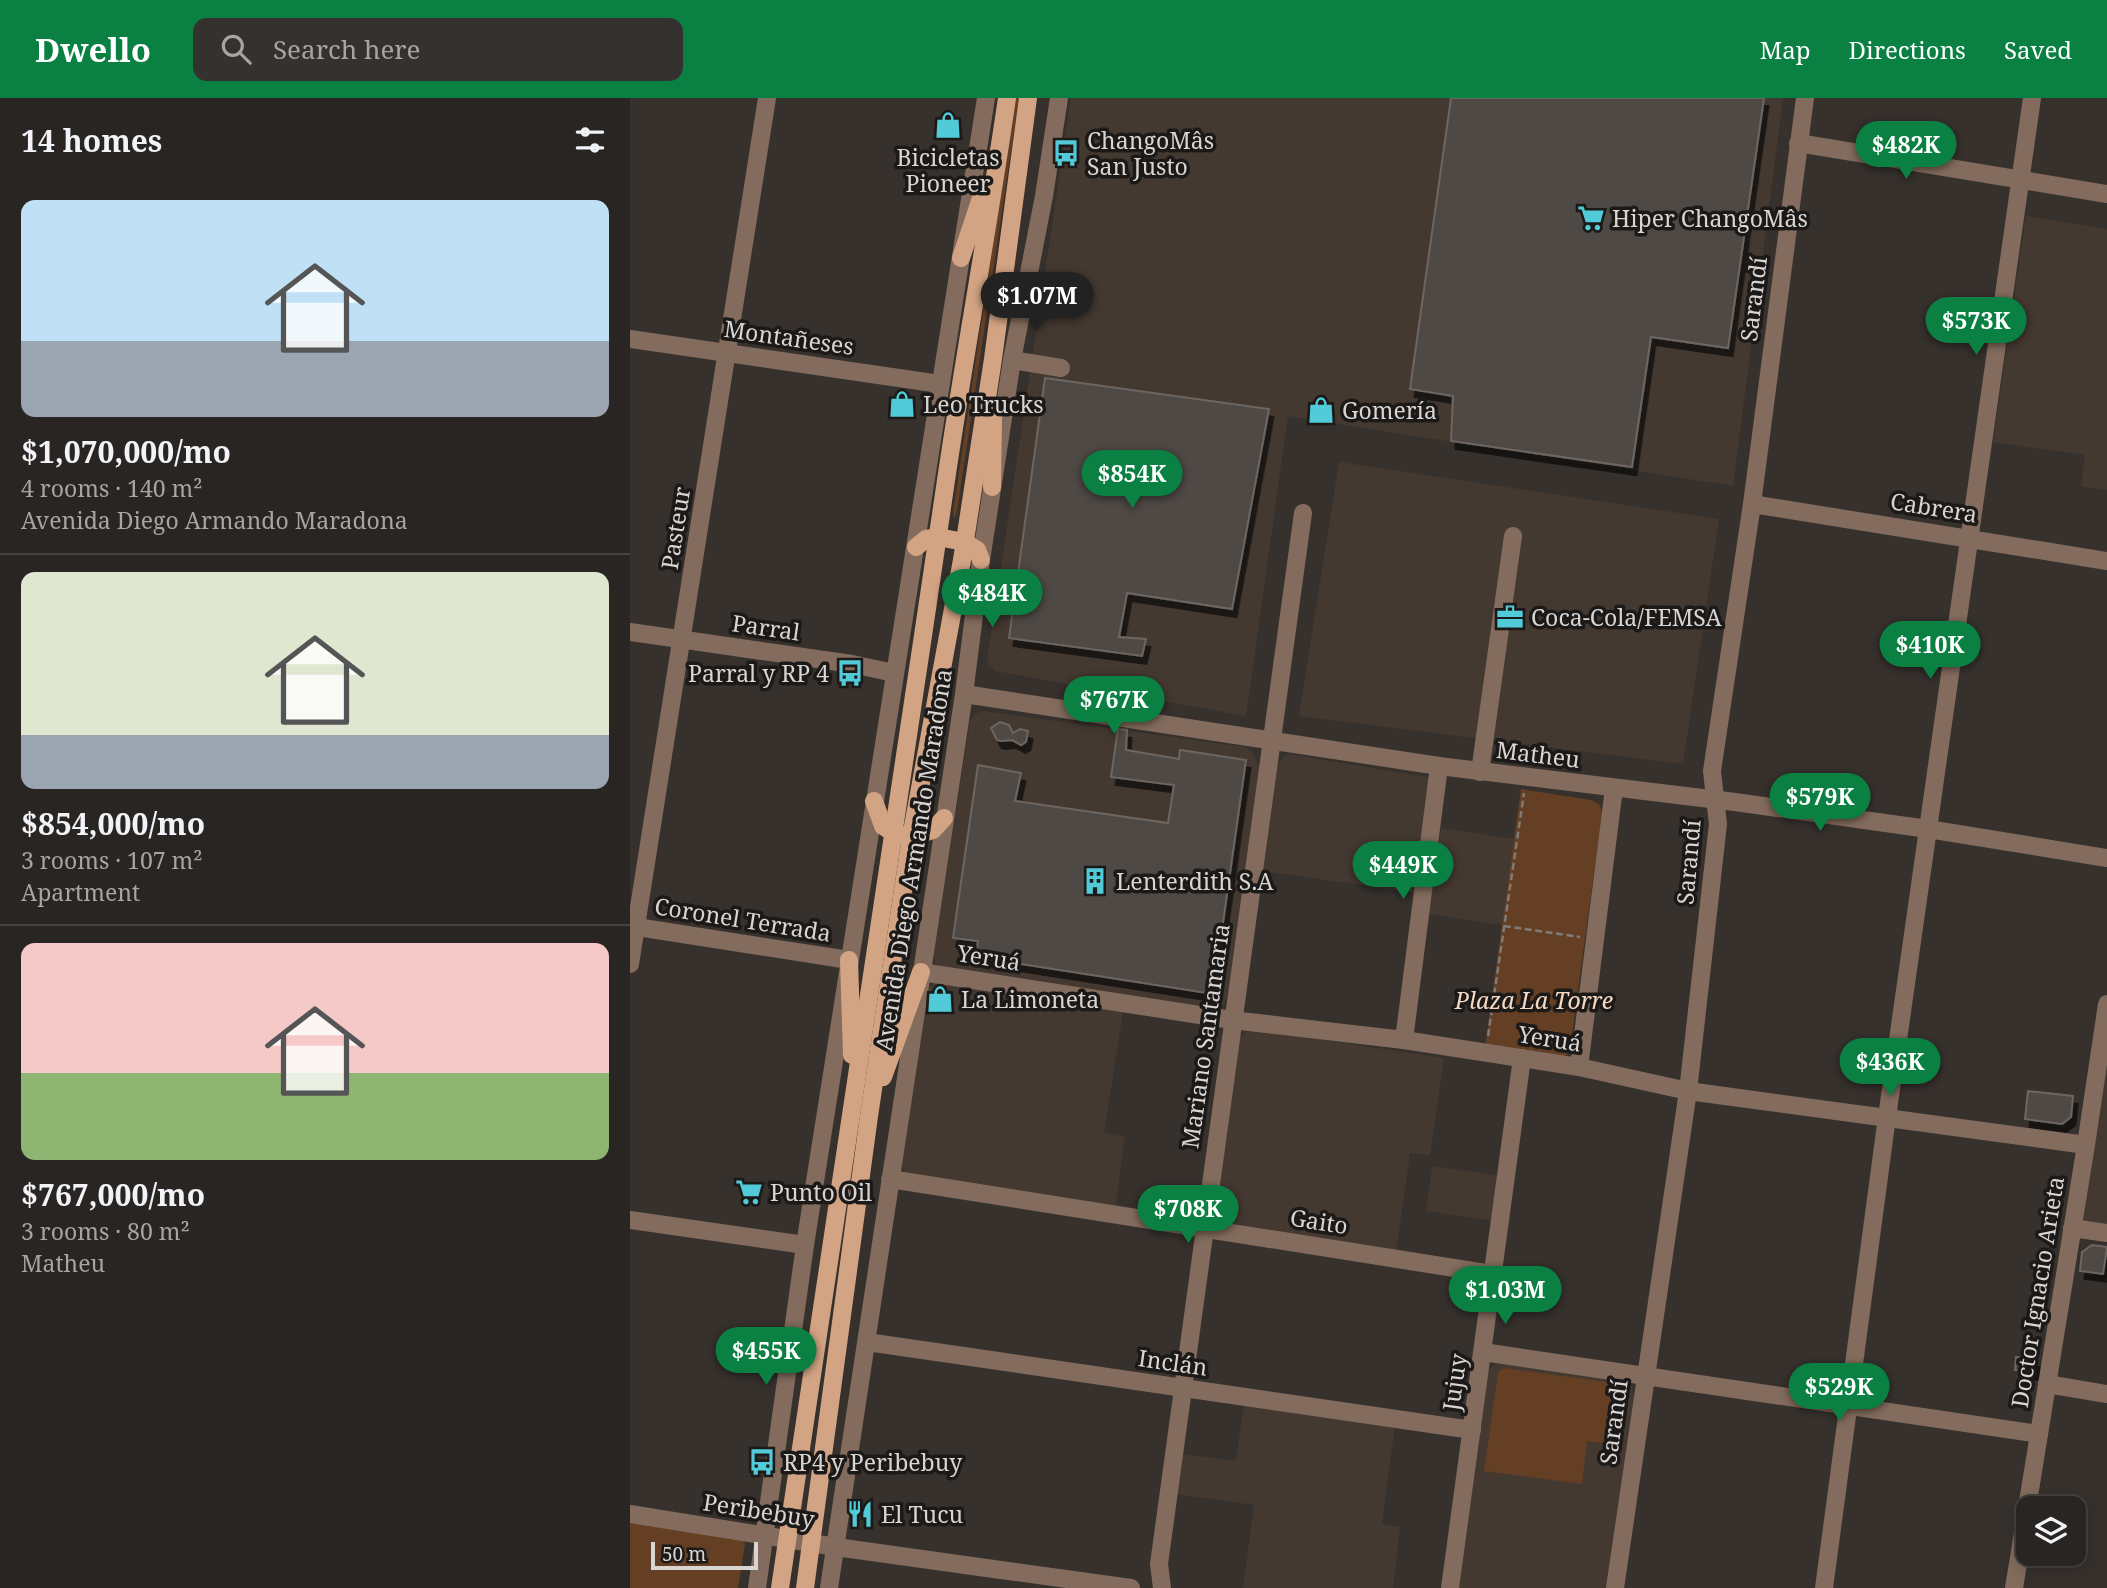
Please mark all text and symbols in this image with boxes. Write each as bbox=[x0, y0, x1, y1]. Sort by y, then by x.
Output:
search box bbox=[193, 18, 683, 81]
text: Dwello bbox=[35, 27, 151, 72]
icon: search bbox=[217, 30, 255, 68]
text: Search here bbox=[273, 31, 421, 67]
text: Map bbox=[1760, 33, 1811, 66]
text: Directions bbox=[1849, 33, 1966, 66]
text: Saved bbox=[2004, 33, 2072, 66]
shop icon: Bicicletas Pioneer bbox=[933, 110, 963, 140]
text: 14 homes bbox=[21, 120, 162, 161]
icon: filters bbox=[571, 121, 609, 159]
pin: $482K bbox=[1857, 122, 1955, 181]
place label: ChangoMâs San Justo bbox=[1087, 124, 1214, 182]
text: $482K bbox=[1872, 128, 1940, 160]
bus stop icon: ChangoMâs San Justo bbox=[1051, 138, 1081, 168]
place label: Bicicletas Pioneer bbox=[896, 141, 1000, 199]
place label: Hiper ChangoMâs bbox=[1612, 202, 1808, 234]
supermarket icon: Hiper ChangoMâs bbox=[1576, 203, 1606, 233]
icon: home bbox=[252, 245, 378, 371]
street label: Sarandí bbox=[1732, 254, 1774, 343]
pin: $1.07M bbox=[980, 272, 1094, 332]
text: $1.07M bbox=[997, 279, 1077, 311]
pin: $573K bbox=[1927, 298, 2025, 357]
text: $573K bbox=[1942, 304, 2010, 336]
street label: Montañeses bbox=[722, 312, 856, 362]
place label: Leo Trucks bbox=[923, 388, 1044, 420]
shop icon: Leo Trucks bbox=[887, 389, 917, 419]
place label: Gomería bbox=[1342, 394, 1437, 426]
shop icon: Gomería bbox=[1306, 395, 1336, 425]
text: $1,070,000/mo bbox=[21, 431, 231, 472]
pin: $854K bbox=[1083, 450, 1181, 510]
text: $854K bbox=[1098, 457, 1166, 489]
text: 4 rooms · 140 m² bbox=[21, 472, 203, 504]
street label: Pasteur bbox=[653, 484, 697, 572]
street label: Cabrera bbox=[1888, 484, 1980, 530]
text: Avenida Diego Armando Maradona bbox=[21, 504, 408, 536]
pin: $484K bbox=[943, 570, 1041, 629]
text: $484K bbox=[958, 576, 1026, 608]
place label: Coca-Cola/FEMSA bbox=[1531, 601, 1722, 633]
office icon: Coca-Cola/FEMSA bbox=[1495, 602, 1525, 632]
street label: Parral bbox=[730, 606, 802, 648]
icon: home bbox=[252, 617, 378, 743]
pin: $410K bbox=[1881, 622, 1979, 681]
text: $410K bbox=[1896, 628, 1964, 660]
place label: Parral y RP 4 bbox=[688, 657, 829, 689]
bus stop icon: Parral y RP 4 bbox=[835, 658, 865, 688]
street label: Avenida Diego Armando Maradona bbox=[867, 667, 959, 1053]
pin: $767K bbox=[1065, 676, 1163, 736]
text: $767K bbox=[1080, 683, 1148, 715]
street label: Matheu bbox=[1494, 733, 1582, 775]
pin: $579K bbox=[1771, 774, 1869, 833]
text: $579K bbox=[1786, 780, 1854, 812]
text: $854,000/mo bbox=[21, 803, 205, 844]
street label: Sarandí bbox=[1668, 818, 1708, 906]
pin: $449K bbox=[1354, 842, 1452, 901]
text: 3 rooms · 107 m² bbox=[21, 844, 203, 876]
text: $449K bbox=[1369, 848, 1437, 880]
place label: Lenterdith S.A bbox=[1116, 865, 1274, 897]
building icon: Lenterdith S.A bbox=[1080, 866, 1110, 896]
text: Apartment bbox=[21, 876, 140, 908]
street label: Coronel Terrada bbox=[652, 889, 834, 949]
street label: Mariano Santamaria bbox=[1173, 921, 1237, 1151]
street label: Yeruá bbox=[954, 936, 1023, 978]
place label: La Limoneta bbox=[961, 983, 1099, 1015]
shop icon: La Limoneta bbox=[925, 984, 955, 1014]
park label: Plaza La Torre bbox=[1454, 984, 1613, 1016]
icon: home bbox=[252, 988, 378, 1114]
street label: Yeruá bbox=[1515, 1017, 1584, 1059]
pin: $436K bbox=[1841, 1038, 1939, 1098]
text: $436K bbox=[1856, 1045, 1924, 1077]
text: $767,000/mo bbox=[21, 1174, 205, 1215]
street label: Doctor Ignacio Arieta bbox=[2003, 1174, 2071, 1410]
place label: Punto Oil bbox=[770, 1176, 872, 1208]
supermarket icon: Punto Oil bbox=[734, 1177, 764, 1207]
pin: $708K bbox=[1139, 1186, 1237, 1245]
text: $708K bbox=[1154, 1192, 1222, 1224]
street label: Gaito bbox=[1288, 1201, 1350, 1241]
text: 3 rooms · 80 m² bbox=[21, 1215, 190, 1247]
text: Matheu bbox=[21, 1247, 105, 1279]
pin: $1.03M bbox=[1448, 1266, 1562, 1326]
text: $1.03M bbox=[1465, 1273, 1545, 1305]
pin: $455K bbox=[717, 1328, 815, 1387]
text: $455K bbox=[732, 1334, 800, 1366]
street label: Inclán bbox=[1136, 1341, 1210, 1383]
street label: Jujuy bbox=[1434, 1351, 1474, 1414]
pin: $529K bbox=[1790, 1364, 1888, 1423]
text: $529K bbox=[1805, 1370, 1873, 1402]
street label: Sarandí bbox=[1591, 1377, 1635, 1466]
place label: RP4 y Peribebuy bbox=[783, 1446, 962, 1478]
bus stop icon: RP4 y Peribebuy bbox=[747, 1447, 777, 1477]
street label: Peribebuy bbox=[701, 1485, 817, 1535]
map controls bbox=[2016, 1496, 2086, 1566]
button: layers bbox=[2016, 1496, 2086, 1566]
place label: El Tucu bbox=[881, 1498, 963, 1530]
restaurant icon: El Tucu bbox=[845, 1499, 875, 1529]
scale bar bbox=[651, 1539, 758, 1571]
text: 50 m bbox=[662, 1541, 706, 1567]

